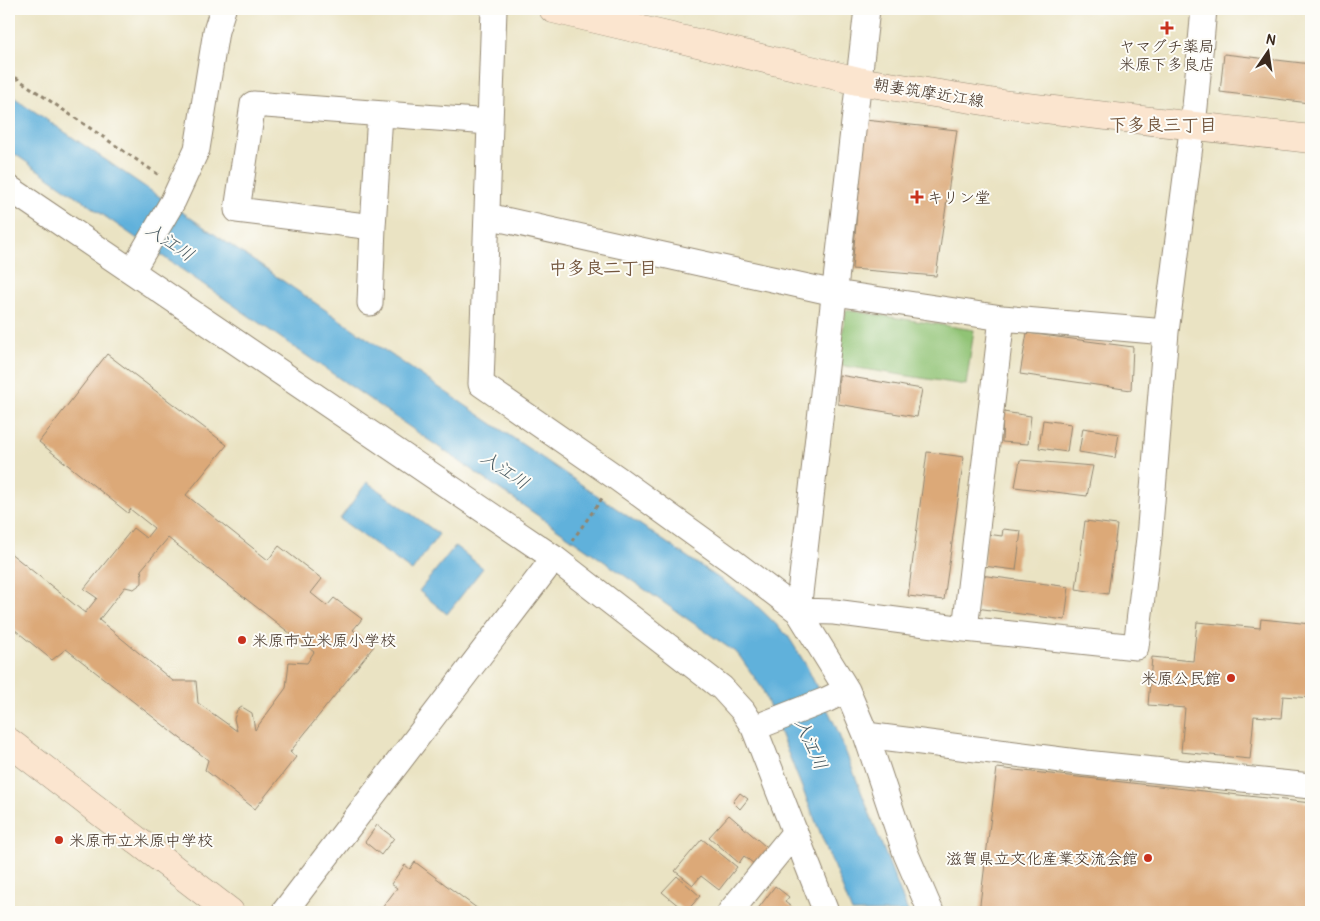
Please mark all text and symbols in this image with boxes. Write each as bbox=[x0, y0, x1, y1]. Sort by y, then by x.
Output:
marker: ヤマグチ薬局 米原下多良店 bbox=[1161, 22, 1173, 34]
north arrow bbox=[1242, 28, 1292, 78]
text: N bbox=[1264, 30, 1277, 49]
place label: ヤマグチ薬局 米原下多良店 bbox=[1119, 37, 1215, 75]
street label: 朝妻筑摩近江線 bbox=[872, 74, 986, 112]
district label: 下多良三丁目 bbox=[1109, 114, 1217, 137]
place label: キリン堂 bbox=[927, 188, 991, 208]
marker: キリン堂 bbox=[911, 191, 923, 203]
water label: 入江川 bbox=[141, 218, 199, 267]
district label: 中多良二丁目 bbox=[549, 257, 657, 280]
water label: 入江川 bbox=[476, 446, 534, 495]
place label: 米原市立米原小学校 bbox=[252, 631, 396, 651]
marker: 米原市立米原小学校 bbox=[236, 634, 248, 646]
place label: 米原公民館 bbox=[1141, 669, 1221, 689]
marker: 米原公民館 bbox=[1225, 672, 1237, 684]
water label: 入江川 bbox=[789, 715, 832, 774]
place label: 米原市立米原中学校 bbox=[69, 831, 213, 851]
marker: 米原市立米原中学校 bbox=[53, 834, 65, 846]
place label: 滋賀県立文化産業交流会館 bbox=[946, 849, 1138, 869]
marker: 滋賀県立文化産業交流会館 bbox=[1142, 852, 1154, 864]

